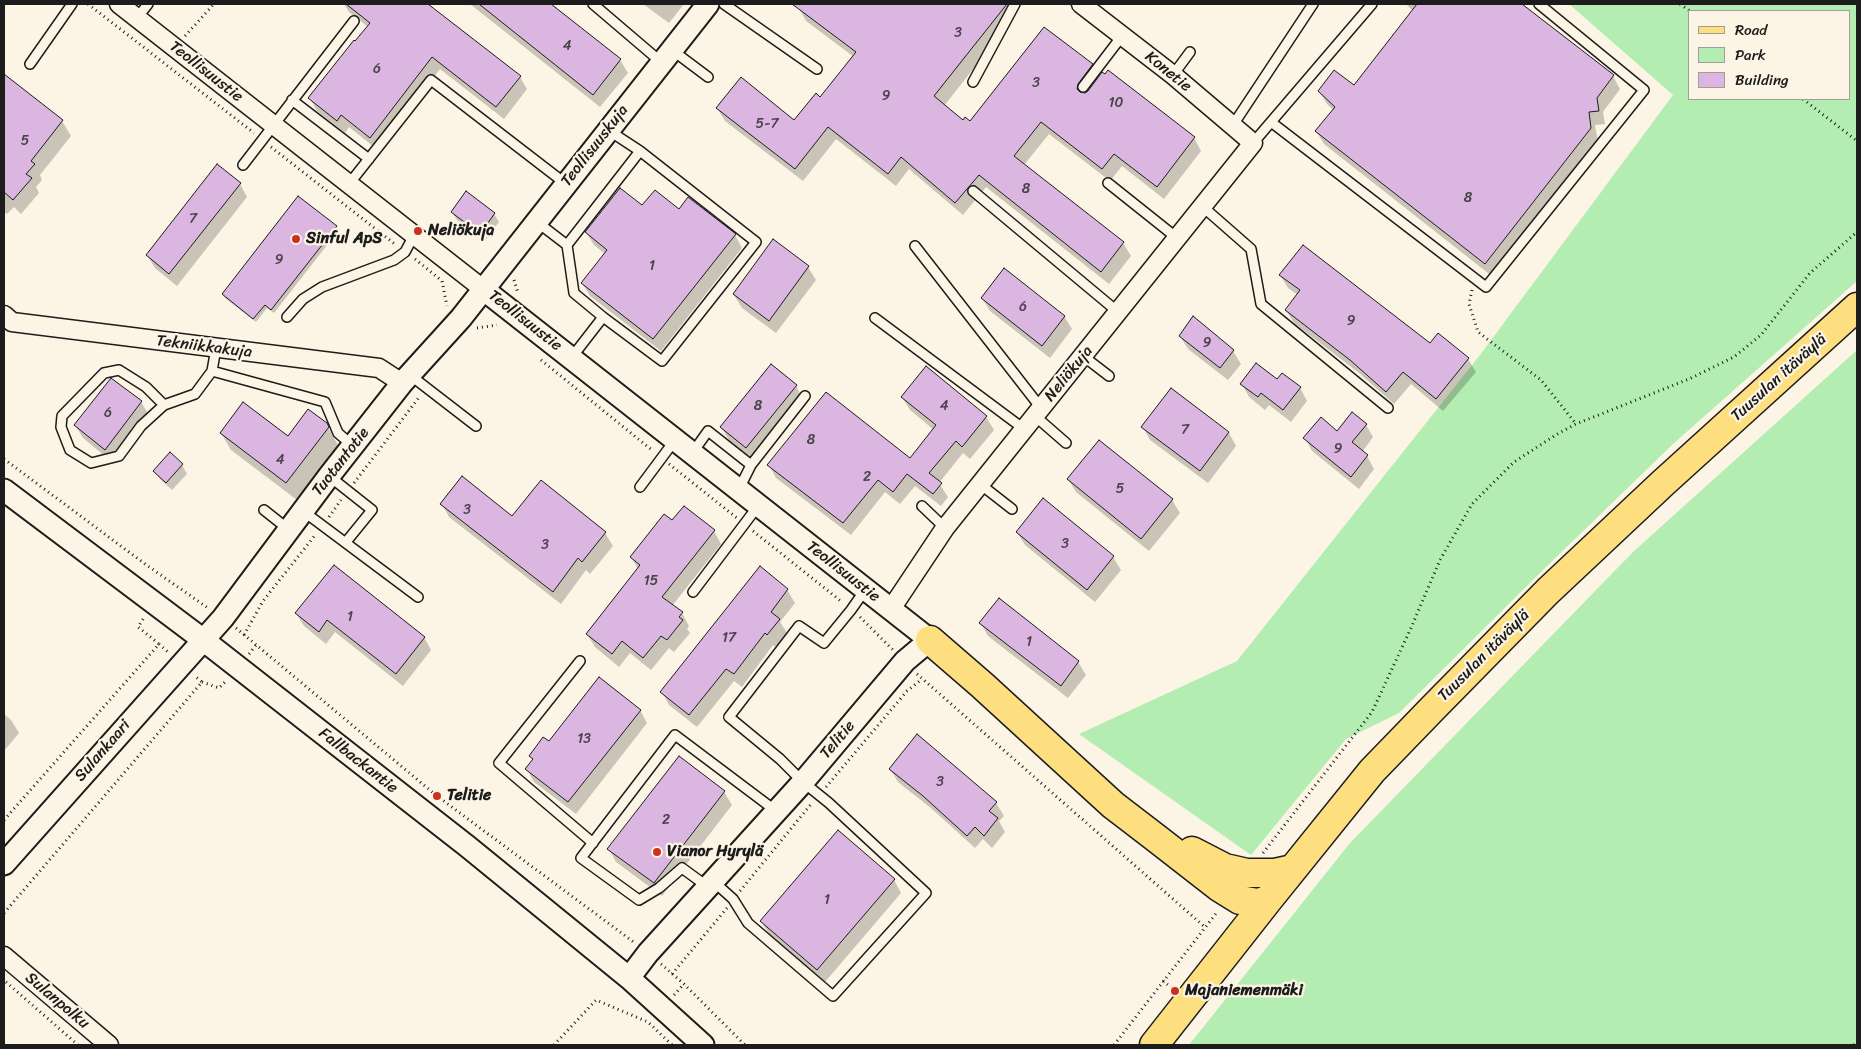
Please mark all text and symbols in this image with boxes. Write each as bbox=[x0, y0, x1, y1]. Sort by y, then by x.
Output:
legend bbox=[1688, 10, 1851, 100]
text: Road bbox=[1735, 17, 1767, 43]
house number: 3 bbox=[954, 25, 962, 41]
street label: Teollisuustie bbox=[165, 37, 247, 107]
house number: 4 bbox=[563, 38, 571, 54]
text: Park bbox=[1735, 42, 1766, 68]
street label: Konetie bbox=[1141, 47, 1195, 97]
house number: 6 bbox=[373, 61, 381, 77]
text: Building bbox=[1735, 67, 1789, 93]
house number: 3 bbox=[1032, 75, 1040, 91]
house number: 9 bbox=[882, 88, 890, 104]
house number: 10 bbox=[1109, 95, 1123, 111]
street label: Teollisuuskuja bbox=[557, 101, 633, 191]
house number: 5-7 bbox=[755, 116, 779, 132]
house number: 5 bbox=[21, 133, 29, 149]
house number: 8 bbox=[1022, 181, 1030, 197]
house number: 8 bbox=[1464, 190, 1472, 206]
house number: 7 bbox=[189, 211, 197, 227]
place label: Neliökuja bbox=[428, 221, 494, 241]
marker: Neliökuja bbox=[412, 225, 424, 237]
place label: Sinful ApS bbox=[306, 229, 382, 249]
marker: Sinful ApS bbox=[290, 233, 302, 245]
house number: 9 bbox=[275, 252, 283, 268]
house number: 1 bbox=[649, 258, 655, 274]
street label: Teollisuustie bbox=[484, 286, 566, 356]
house number: 6 bbox=[1019, 299, 1027, 315]
house number: 9 bbox=[1347, 313, 1355, 329]
street label: Tuusulan itäväylä bbox=[1727, 330, 1831, 426]
street label: Tekniikkakuja bbox=[155, 332, 253, 362]
house number: 9 bbox=[1203, 335, 1211, 351]
street label: Neliökuja bbox=[1041, 342, 1097, 406]
house number: 8 bbox=[754, 398, 762, 414]
house number: 4 bbox=[940, 398, 948, 414]
house number: 6 bbox=[104, 405, 112, 421]
house number: 7 bbox=[1181, 422, 1189, 438]
street label: Tuotantotie bbox=[308, 424, 374, 500]
house number: 8 bbox=[807, 432, 815, 448]
house number: 9 bbox=[1334, 441, 1342, 457]
house number: 4 bbox=[276, 452, 284, 468]
house number: 2 bbox=[863, 469, 871, 485]
house number: 5 bbox=[1116, 481, 1124, 497]
house number: 3 bbox=[463, 502, 471, 518]
house number: 3 bbox=[1061, 536, 1069, 552]
house number: 3 bbox=[541, 537, 549, 553]
street label: Teollisuustie bbox=[802, 537, 884, 607]
house number: 15 bbox=[644, 573, 658, 589]
street label: Tuusulan itäväylä bbox=[1434, 606, 1534, 706]
house number: 1 bbox=[347, 609, 353, 625]
house number: 17 bbox=[722, 630, 736, 646]
house number: 1 bbox=[1026, 634, 1032, 650]
street label: Sulankaari bbox=[71, 716, 135, 786]
street label: Telitie bbox=[816, 717, 860, 763]
street label: Fallbackantie bbox=[315, 724, 401, 798]
house number: 13 bbox=[577, 731, 591, 747]
house number: 3 bbox=[936, 774, 944, 790]
place label: Telitie bbox=[447, 786, 491, 806]
marker: Telitie bbox=[431, 790, 443, 802]
house number: 2 bbox=[662, 812, 670, 828]
place label: Vianor Hyrylä bbox=[667, 842, 763, 862]
marker: Vianor Hyrylä bbox=[651, 846, 663, 858]
house number: 1 bbox=[824, 892, 830, 908]
street label: Sulanpolku bbox=[21, 969, 93, 1033]
place label: Majaniemenmäki bbox=[1185, 981, 1303, 1001]
marker: Majaniemenmäki bbox=[1169, 985, 1181, 997]

